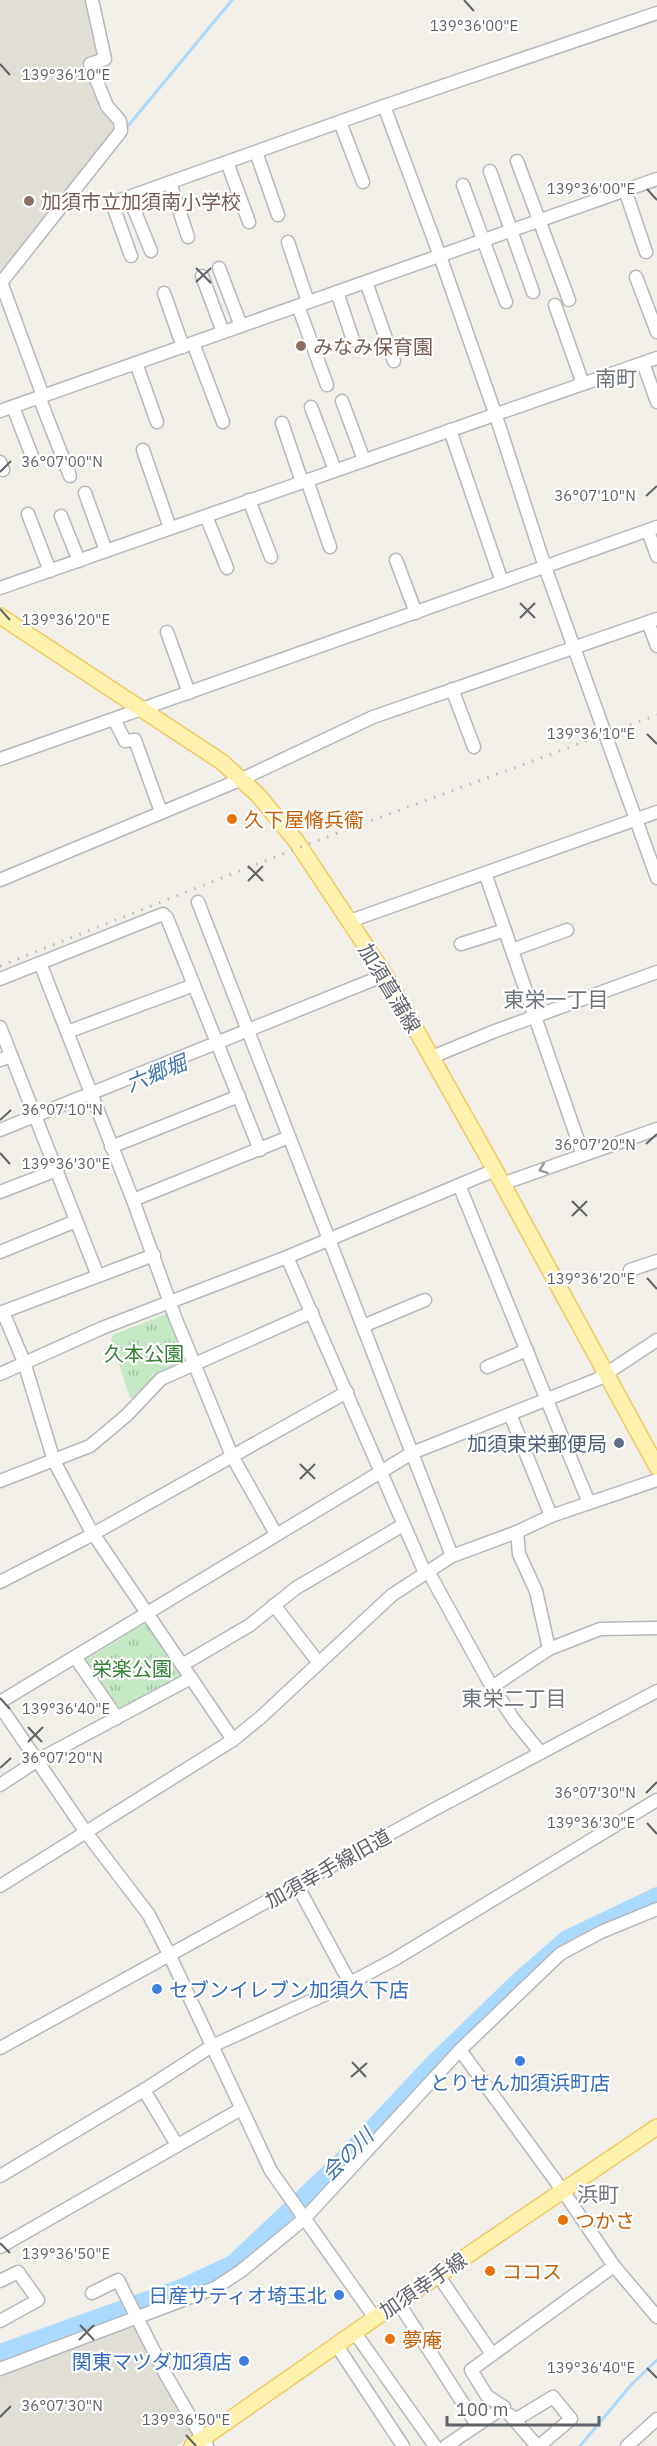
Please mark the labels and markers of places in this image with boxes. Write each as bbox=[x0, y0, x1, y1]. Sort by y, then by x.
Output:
place label: 加須市立加須南小学校 bbox=[41, 188, 241, 215]
marker: 加須市立加須南小学校 bbox=[22, 194, 36, 208]
place label: みなみ保育園 bbox=[313, 333, 433, 360]
marker: みなみ保育園 bbox=[294, 339, 308, 353]
place label: 久下屋脩兵衞 bbox=[244, 806, 364, 833]
marker: 久下屋脩兵衞 bbox=[225, 812, 239, 826]
place label: 加須東栄郵便局 bbox=[467, 1430, 607, 1457]
marker: 加須東栄郵便局 bbox=[612, 1436, 626, 1450]
place label: セブンイレブン加須久下店 bbox=[169, 1976, 409, 2003]
marker: セブンイレブン加須久下店 bbox=[150, 1982, 164, 1996]
marker: とりせん加須浜町店 bbox=[513, 2054, 527, 2068]
place label: とりせん加須浜町店 bbox=[430, 2069, 610, 2096]
place label: つかさ bbox=[575, 2207, 635, 2234]
marker: つかさ bbox=[556, 2213, 570, 2227]
place label: ココス bbox=[502, 2258, 562, 2285]
marker: ココス bbox=[483, 2264, 497, 2278]
place label: 日産サティオ埼玉北 bbox=[148, 2282, 327, 2309]
marker: 日産サティオ埼玉北 bbox=[332, 2288, 346, 2302]
place label: 夢庵 bbox=[402, 2326, 442, 2353]
marker: 夢庵 bbox=[383, 2332, 397, 2346]
place label: 関東マツダ加須店 bbox=[72, 2348, 232, 2375]
marker: 関東マツダ加須店 bbox=[237, 2354, 251, 2368]

